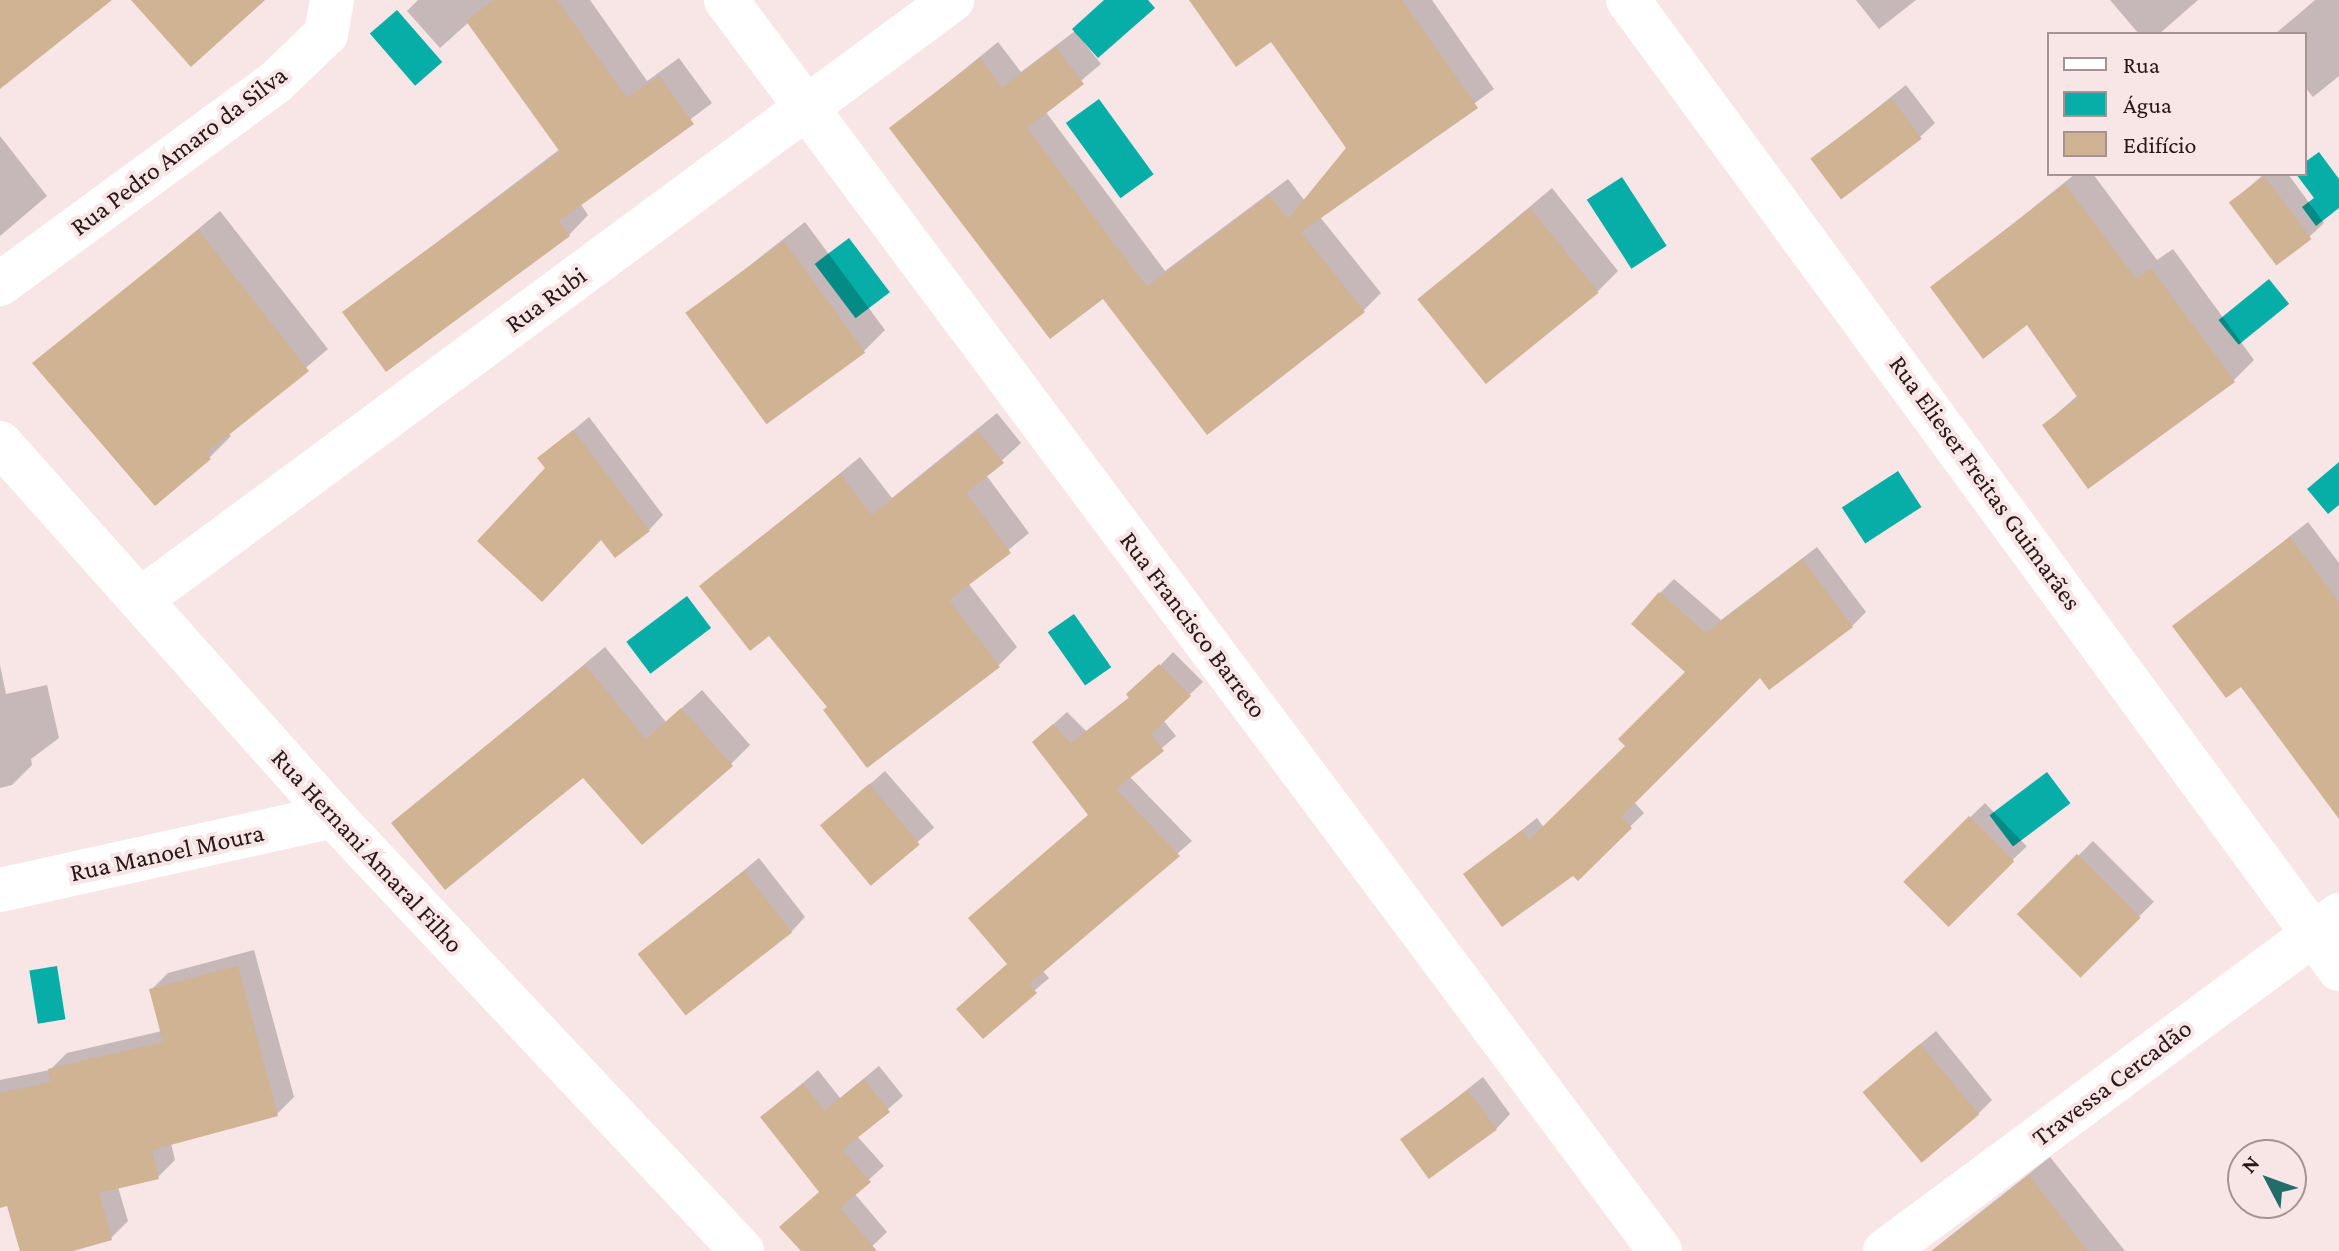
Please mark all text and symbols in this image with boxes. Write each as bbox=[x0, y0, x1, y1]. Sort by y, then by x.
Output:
legend bbox=[2047, 32, 2307, 176]
text: Rua bbox=[2123, 51, 2160, 78]
street label: Rua Pedro Amaro da Silva bbox=[64, 59, 294, 243]
text: Água bbox=[2123, 91, 2172, 118]
text: Edifício bbox=[2123, 131, 2196, 158]
street label: Rua Rubi bbox=[499, 260, 593, 340]
street label: Rua Elieser Freitas Guimarães bbox=[1882, 350, 2088, 616]
street label: Rua Francisco Barreto bbox=[1113, 526, 1273, 724]
street label: Rua Hernani Amaral Filho bbox=[264, 743, 470, 959]
street label: Rua Manoel Moura bbox=[67, 817, 267, 889]
street label: Travessa Cercadão bbox=[2026, 1013, 2198, 1153]
north arrow bbox=[2227, 1139, 2307, 1219]
text: N bbox=[2236, 1150, 2264, 1178]

